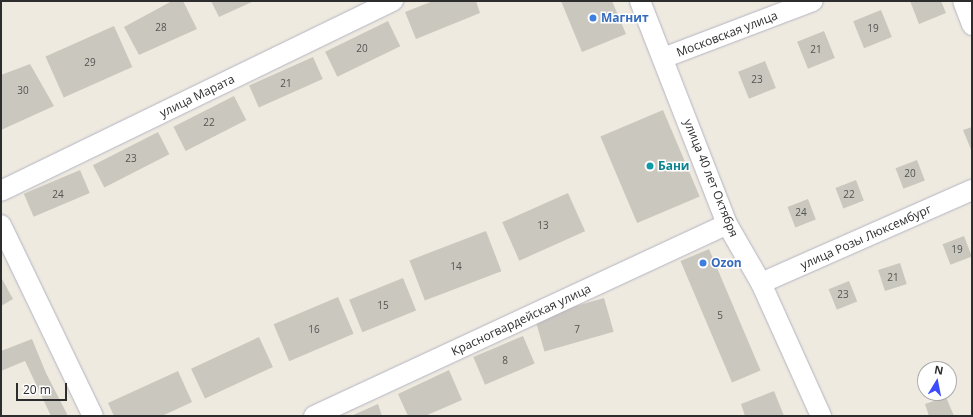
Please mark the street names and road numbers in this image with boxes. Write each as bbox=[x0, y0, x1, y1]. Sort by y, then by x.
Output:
street label: Московская улица bbox=[674, 8, 780, 60]
street label: улица Марата bbox=[157, 72, 237, 120]
street label: улица 40 лет Октября bbox=[681, 117, 741, 239]
street label: улица Розы Люксембург bbox=[798, 202, 934, 272]
street label: Красногвардейская улица bbox=[449, 281, 593, 359]

